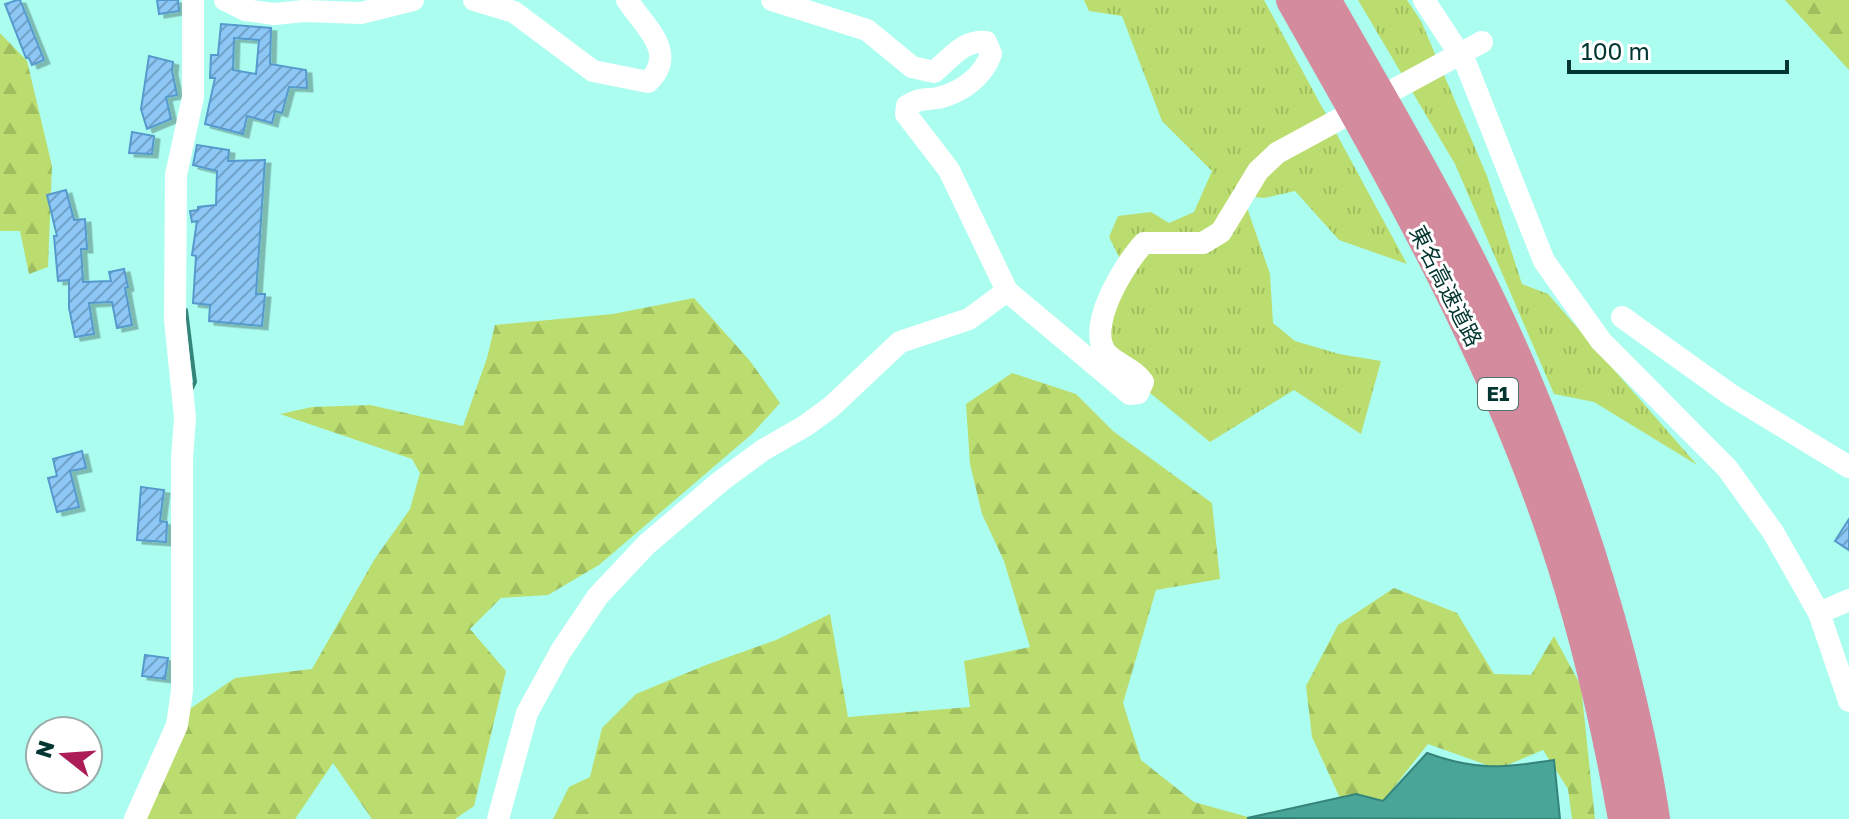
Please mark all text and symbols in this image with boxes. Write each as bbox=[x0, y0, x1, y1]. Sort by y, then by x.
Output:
scale bar bbox=[1569, 24, 1787, 74]
text: 100 m bbox=[1581, 36, 1650, 65]
street label: 東名高速道路 bbox=[1404, 221, 1488, 351]
road number: E1 bbox=[1478, 378, 1518, 410]
north arrow bbox=[24, 715, 104, 795]
text: N bbox=[29, 737, 60, 761]

